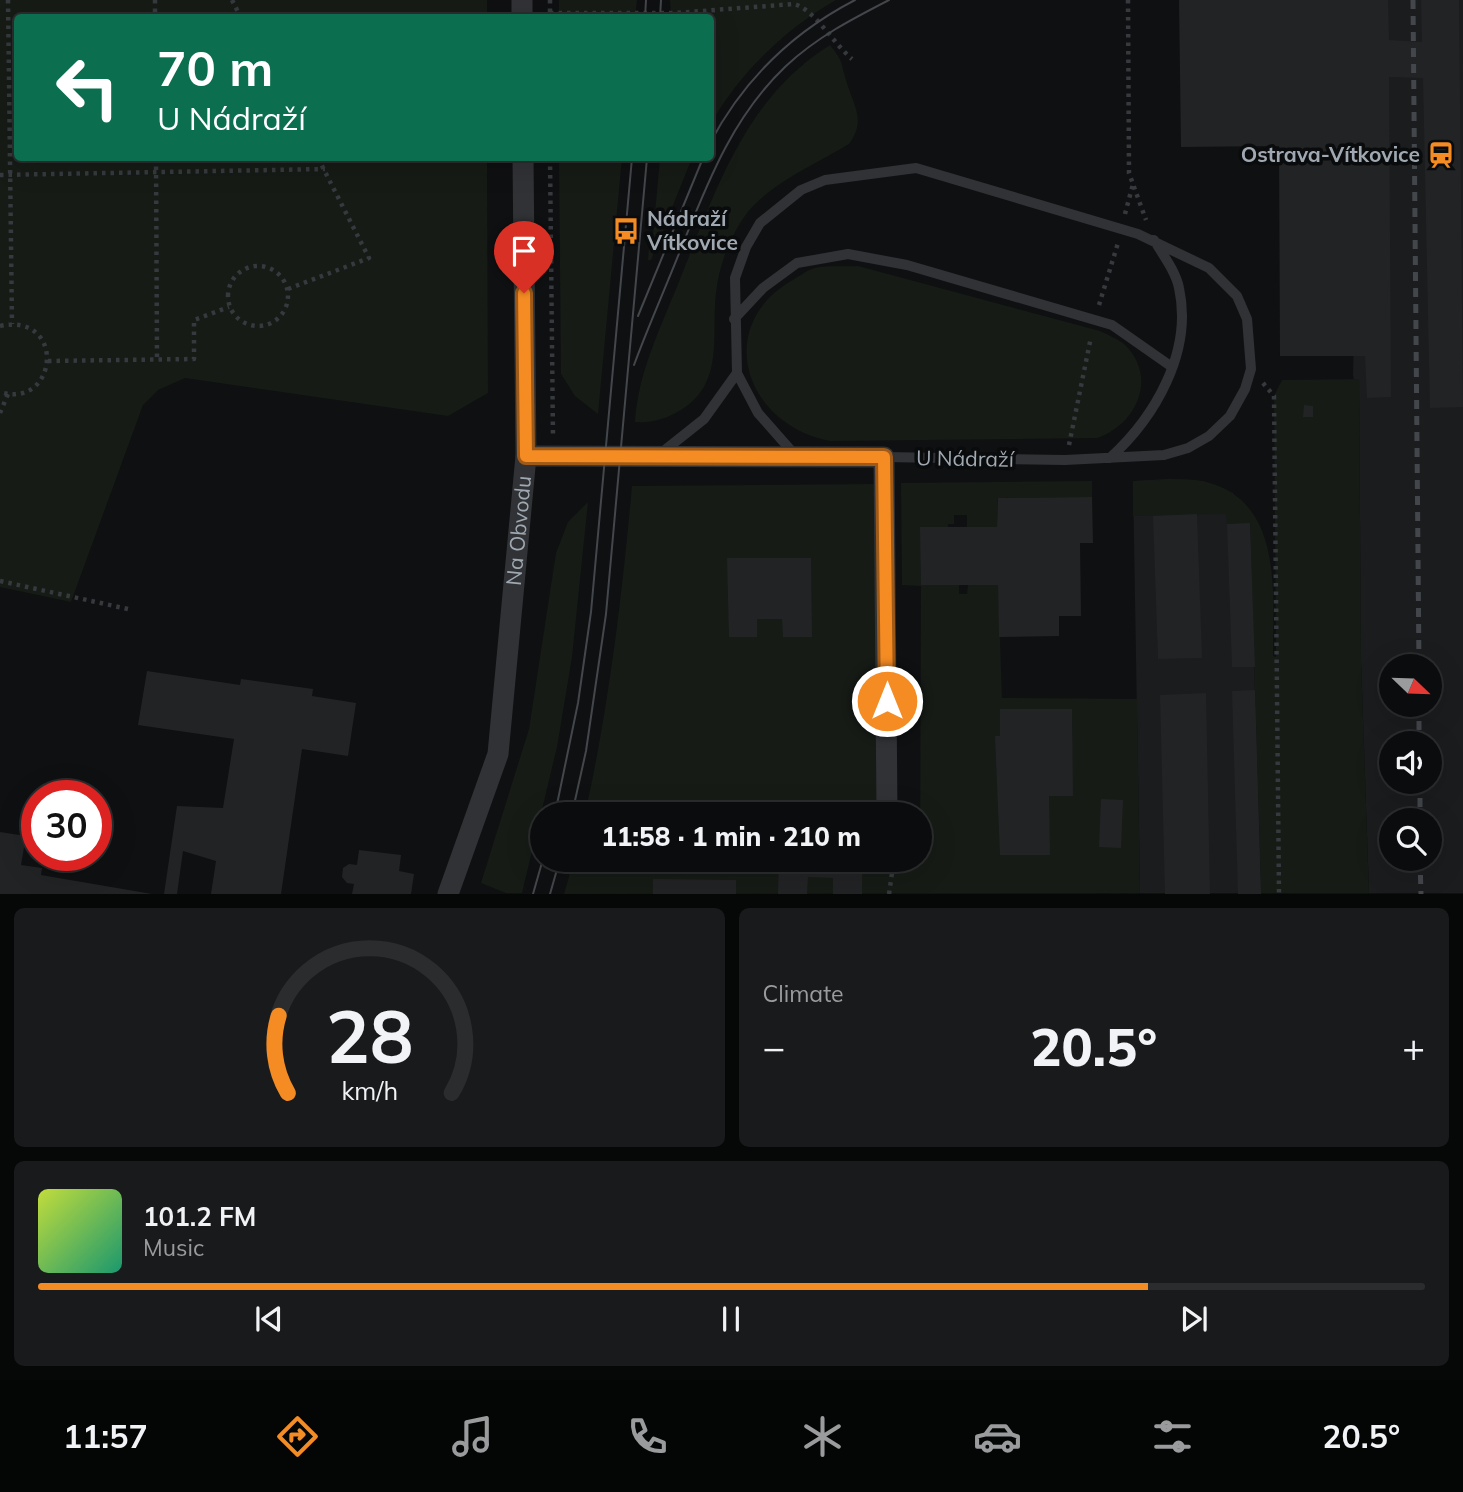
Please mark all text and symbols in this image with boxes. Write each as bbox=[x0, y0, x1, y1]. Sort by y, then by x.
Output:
text: 70 m bbox=[157, 37, 273, 98]
icon: left bbox=[42, 42, 133, 133]
text: U Nádraží bbox=[157, 98, 306, 138]
station icon: Ostrava-Vítkovice bbox=[1426, 140, 1456, 170]
place label: Ostrava-Vítkovice bbox=[1241, 141, 1420, 167]
place label: Nádraží Vítkovice bbox=[646, 205, 738, 255]
bus stop icon: Nádraží Vítkovice bbox=[611, 216, 641, 246]
pin bbox=[494, 221, 554, 293]
icon: arrive bbox=[505, 232, 543, 270]
street label: U Nádraží bbox=[916, 444, 1015, 472]
street label: Na Obvodu bbox=[500, 474, 536, 587]
north arrow bbox=[1379, 654, 1442, 718]
map controls bbox=[1379, 654, 1442, 871]
position arrow bbox=[850, 664, 924, 738]
button: sound bbox=[1379, 731, 1442, 794]
speed limit sign: 30 bbox=[21, 780, 112, 871]
button: search bbox=[1379, 808, 1442, 871]
text: 11:58 · 1 min · 210 m bbox=[601, 820, 861, 853]
text: Climate bbox=[763, 979, 844, 1008]
text: 28 bbox=[326, 991, 413, 1082]
text: 20.5° bbox=[1030, 1014, 1157, 1079]
text: − bbox=[763, 1023, 785, 1071]
text: + bbox=[1402, 1023, 1425, 1071]
text: km/h bbox=[341, 1075, 398, 1106]
text: 101.2 FM bbox=[143, 1200, 256, 1233]
text: Music bbox=[143, 1233, 204, 1262]
icon: previous bbox=[250, 1300, 288, 1338]
icon: pause bbox=[712, 1300, 750, 1338]
icon: next bbox=[1175, 1300, 1213, 1338]
icon: directions bbox=[273, 1412, 322, 1461]
icon: music bbox=[448, 1412, 497, 1461]
icon: phone bbox=[623, 1412, 672, 1461]
icon: climate bbox=[798, 1412, 847, 1461]
icon: car bbox=[973, 1412, 1022, 1461]
icon: filters bbox=[1148, 1412, 1197, 1461]
text: 11:57 bbox=[63, 1416, 148, 1456]
text: 20.5° bbox=[1322, 1416, 1400, 1456]

